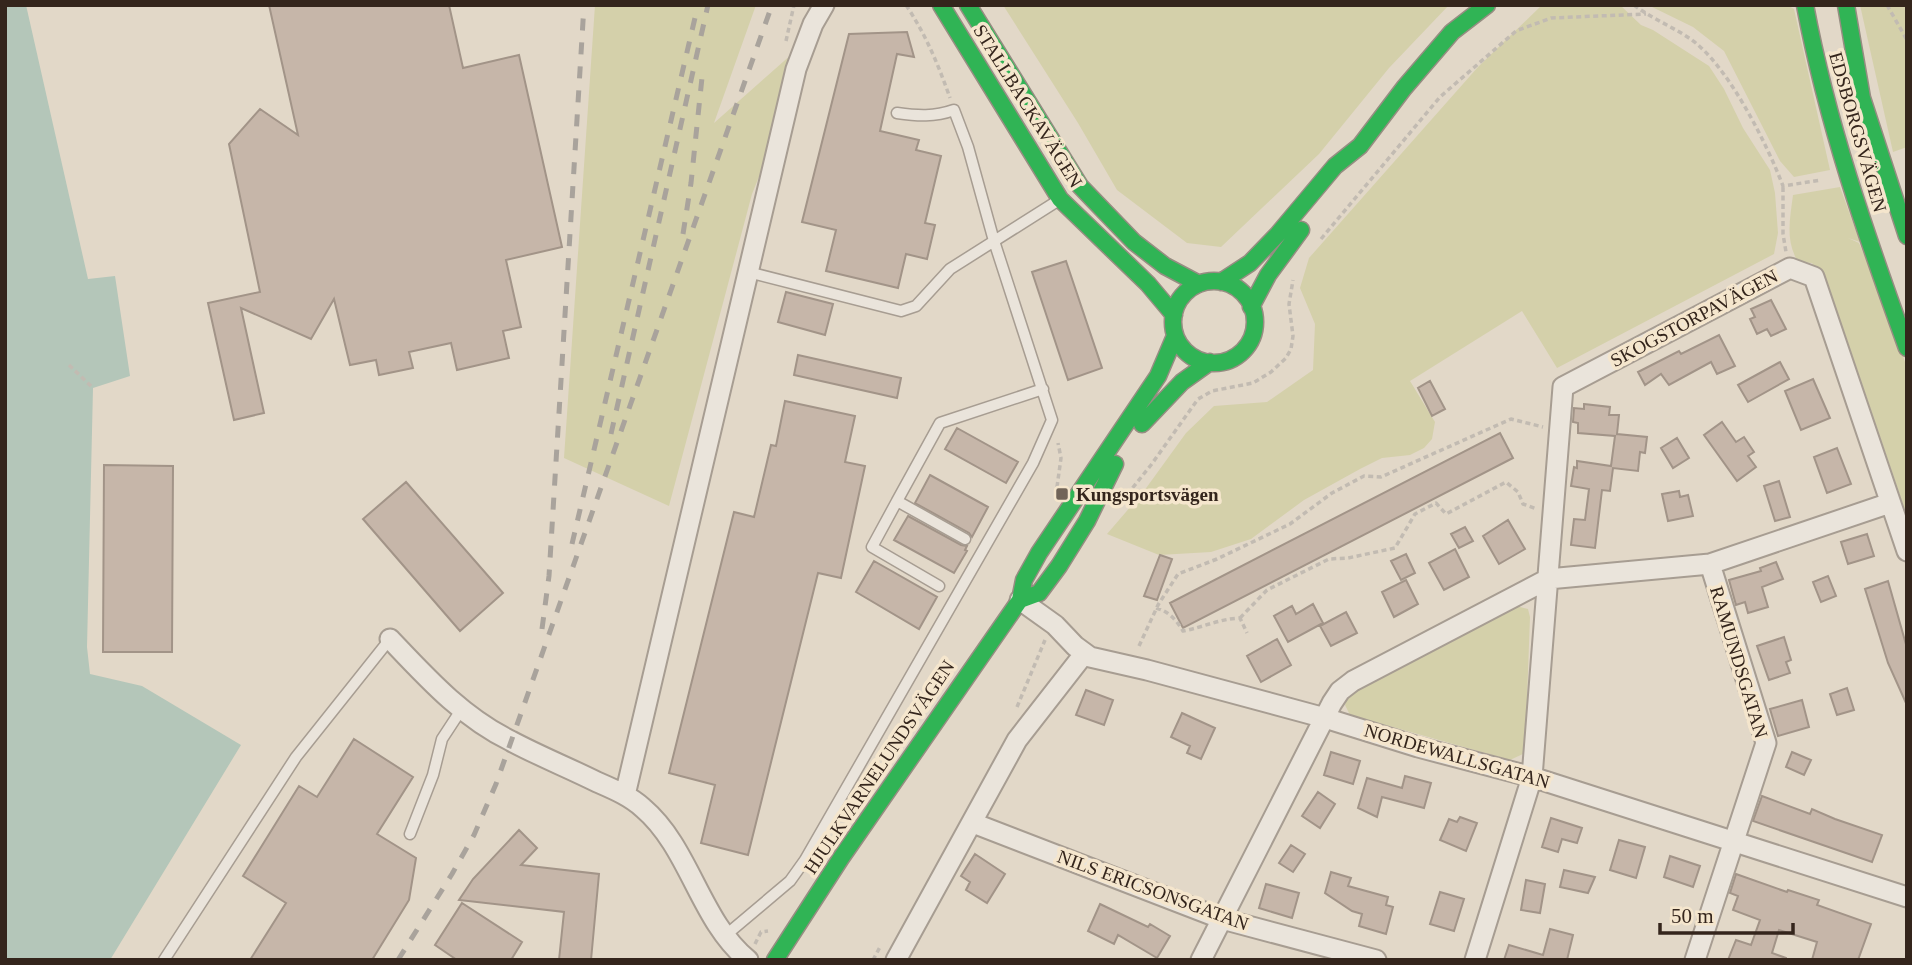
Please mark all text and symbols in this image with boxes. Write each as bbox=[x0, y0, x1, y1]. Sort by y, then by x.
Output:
street label: STALLBACKAVÄGEN bbox=[969, 21, 1087, 192]
street label: EDSBORGSVÄGEN bbox=[1825, 49, 1891, 215]
street label: SKOGSTORPAVÄGEN bbox=[1607, 265, 1782, 371]
place label: Kungsportsvägen bbox=[1076, 484, 1219, 505]
marker: Kungsportsvägen bbox=[1054, 486, 1070, 502]
street label: RAMUNDSGATAN bbox=[1706, 583, 1772, 741]
street label: HJULKVARNELUNDSVÄGEN bbox=[800, 656, 959, 878]
street label: NORDEWALLSGATAN bbox=[1362, 719, 1552, 793]
street label: NILS ERICSONSGATAN bbox=[1055, 846, 1252, 934]
scale bar bbox=[1660, 892, 1793, 936]
text: 50 m bbox=[1671, 904, 1714, 928]

